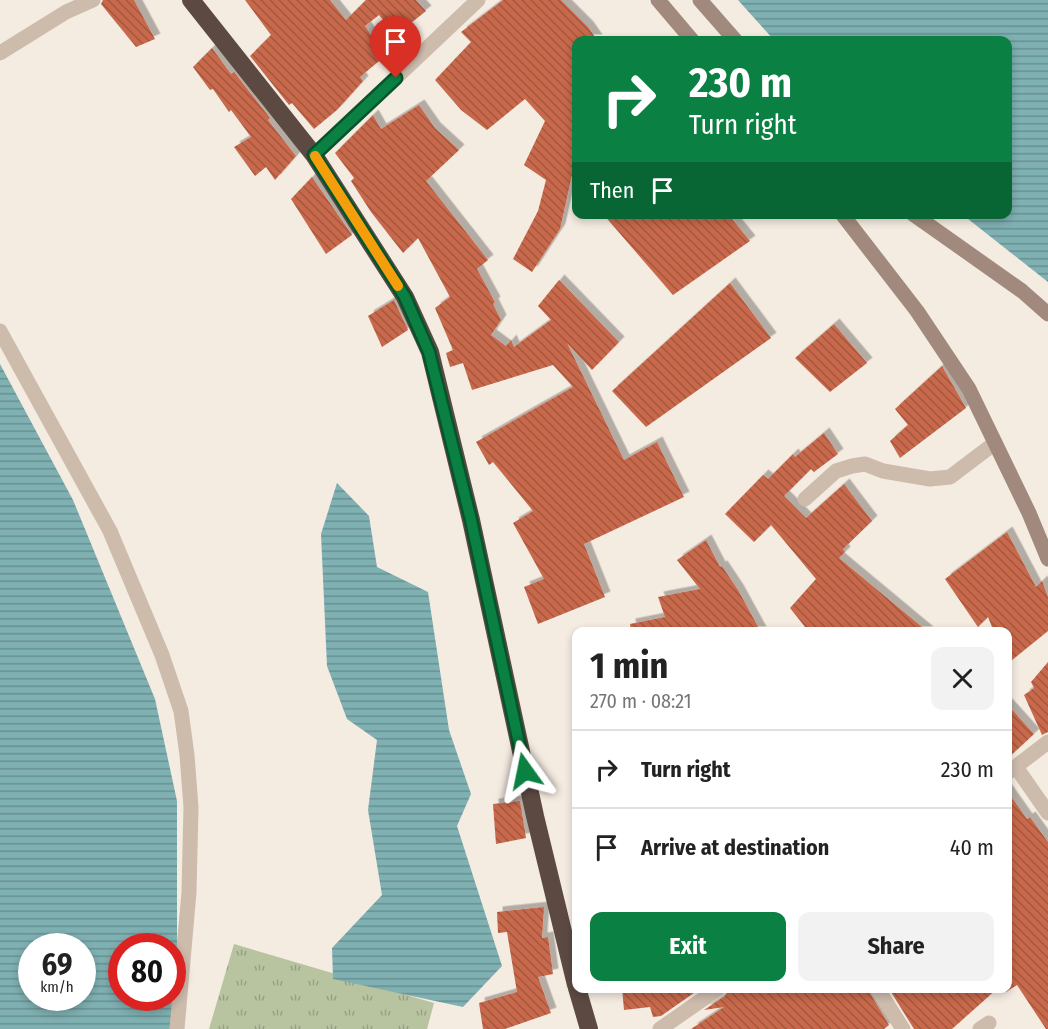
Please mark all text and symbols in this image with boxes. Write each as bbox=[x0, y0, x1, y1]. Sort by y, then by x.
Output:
pin bbox=[370, 16, 421, 78]
icon: arrive bbox=[379, 25, 412, 58]
text: 230 m bbox=[689, 58, 792, 108]
icon: right bbox=[590, 60, 668, 138]
text: Turn right bbox=[689, 109, 797, 141]
icon: arrive bbox=[646, 174, 679, 207]
text: Then bbox=[590, 177, 634, 204]
text: 1 min bbox=[590, 644, 668, 688]
button: close bbox=[931, 647, 994, 710]
text: 270 m · 08:21 bbox=[590, 689, 692, 713]
position arrow bbox=[493, 739, 557, 803]
icon: right bbox=[590, 753, 623, 786]
text: Turn right bbox=[641, 756, 730, 783]
text: 230 m bbox=[941, 756, 994, 783]
icon: arrive bbox=[590, 831, 623, 864]
text: Arrive at destination bbox=[641, 834, 829, 861]
text: 40 m bbox=[950, 834, 994, 861]
button: Exit bbox=[590, 912, 786, 981]
button: Share bbox=[798, 912, 994, 981]
speed limit sign: 80 bbox=[108, 933, 186, 1011]
text: 69 bbox=[42, 947, 72, 983]
text: km/h bbox=[40, 978, 74, 996]

